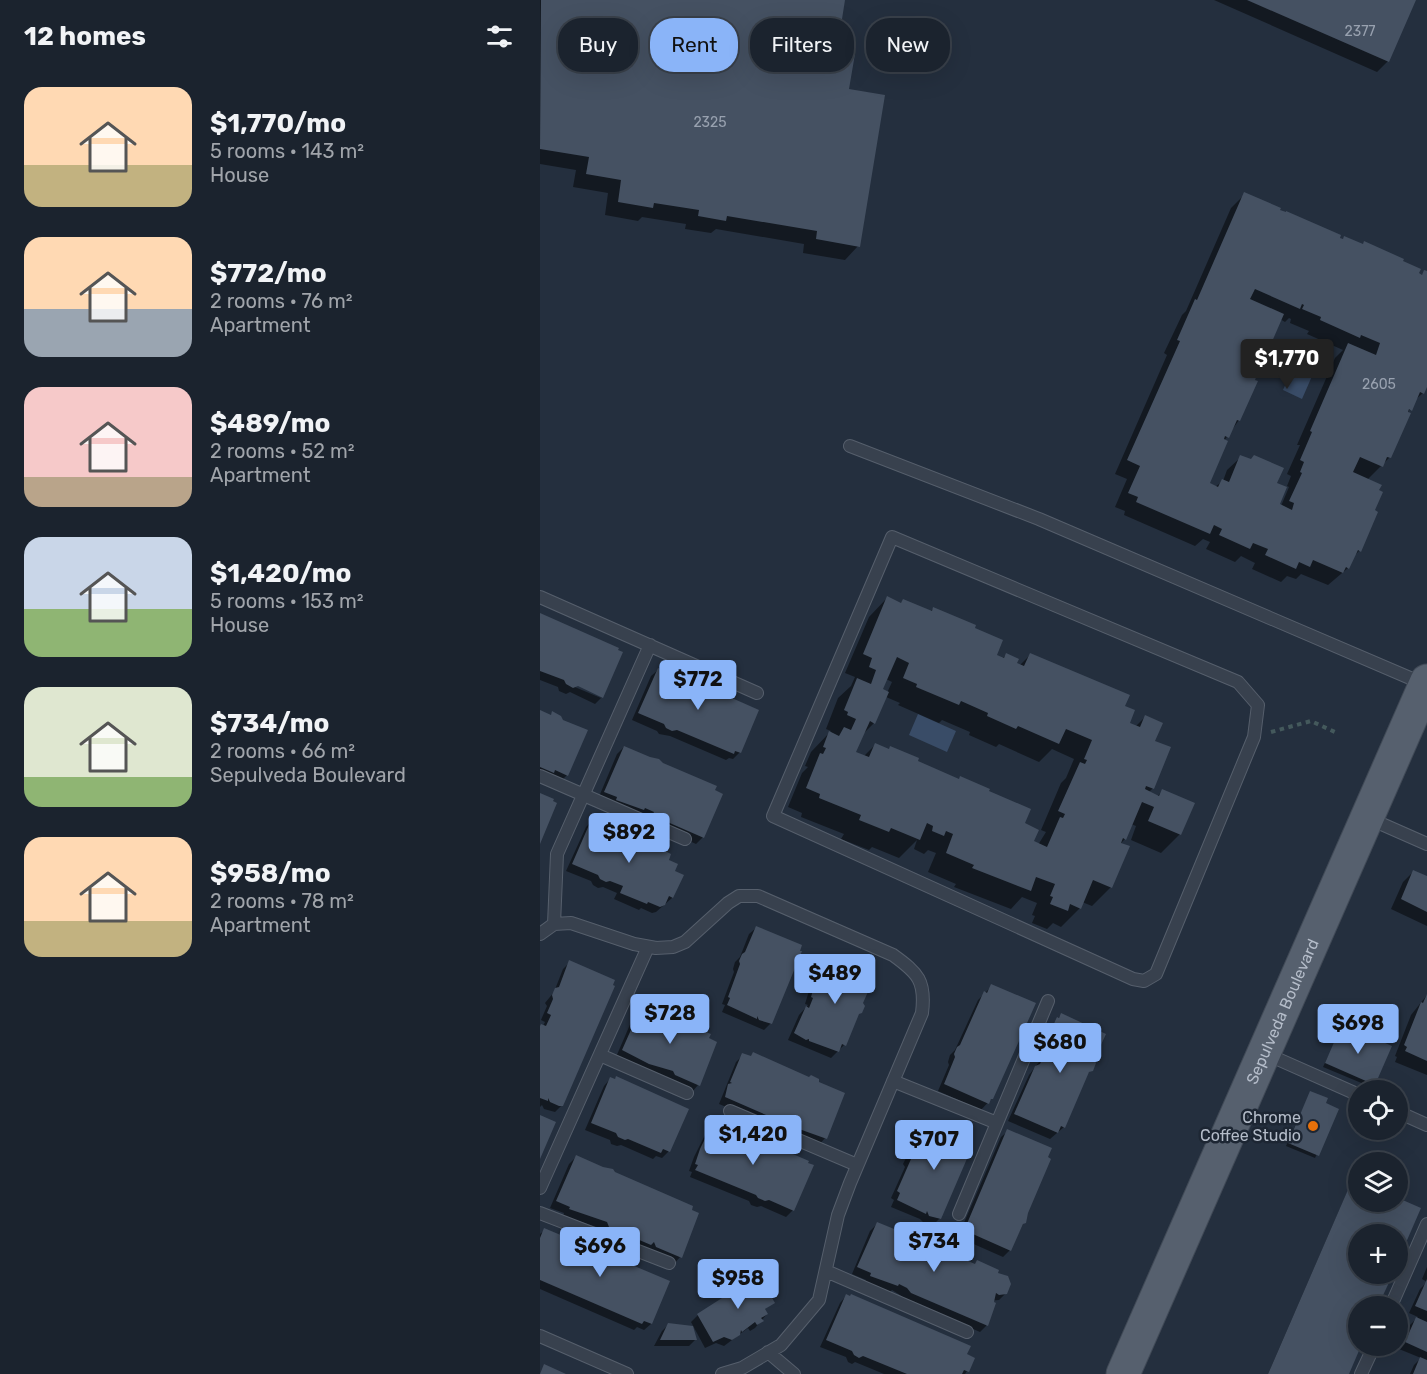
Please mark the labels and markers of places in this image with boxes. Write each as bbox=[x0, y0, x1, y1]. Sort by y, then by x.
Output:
pin: $1,770 bbox=[1238, 339, 1336, 390]
pin: $772 bbox=[662, 660, 734, 711]
pin: $892 bbox=[593, 813, 665, 864]
pin: $489 bbox=[799, 954, 871, 1005]
pin: $728 bbox=[634, 994, 706, 1045]
pin: $698 bbox=[1322, 1004, 1394, 1055]
pin: $680 bbox=[1024, 1023, 1096, 1074]
place label: Chrome Coffee Studio bbox=[1200, 1108, 1301, 1145]
pin: $1,420 bbox=[704, 1115, 802, 1166]
marker: Chrome Coffee Studio bbox=[1306, 1119, 1320, 1133]
pin: $707 bbox=[898, 1120, 970, 1171]
pin: $734 bbox=[898, 1222, 970, 1273]
pin: $696 bbox=[564, 1227, 636, 1278]
pin: $958 bbox=[702, 1259, 774, 1310]

